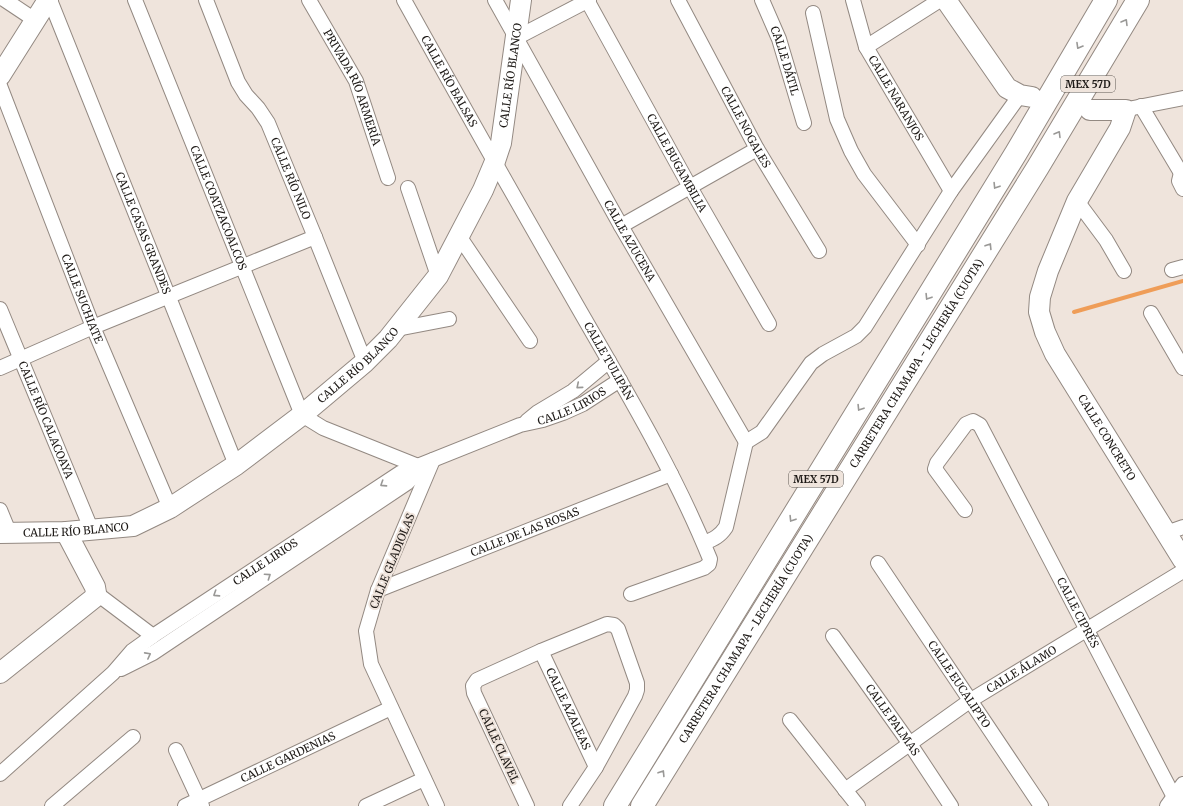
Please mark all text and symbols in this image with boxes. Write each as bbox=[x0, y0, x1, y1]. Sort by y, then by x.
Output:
one-way arrow bbox=[1120, 19, 1127, 26]
street label: CALLE RÍO BLANCO bbox=[496, 22, 525, 129]
street label: CALLE DÁTIL bbox=[767, 24, 802, 97]
street label: PRIVADA RÍO ARMERÍA bbox=[320, 27, 384, 147]
street label: CALLE RÍO BALSAS bbox=[418, 33, 481, 130]
one-way arrow bbox=[1077, 42, 1084, 49]
street label: CALLE NARANJOS bbox=[865, 53, 927, 144]
road number: MEX 57D bbox=[1061, 76, 1115, 92]
street label: CALLE NOGALES bbox=[718, 84, 774, 171]
street label: CALLE BUGAMBILIA bbox=[644, 111, 710, 215]
one-way arrow bbox=[1053, 131, 1061, 138]
street label: CALLE RÍO NILO bbox=[268, 135, 314, 222]
street label: CALLE COATZACOALCOS bbox=[187, 143, 250, 273]
street label: CALLE CASAS GRANDES bbox=[113, 170, 174, 297]
one-way arrow bbox=[993, 182, 1000, 189]
street label: CALLE AZUCENA bbox=[601, 198, 659, 284]
one-way arrow bbox=[984, 243, 992, 250]
street label: CALLE SUCHIATE bbox=[59, 252, 106, 345]
street label: CARRETERA CHAMAPA - LECHERÍA (CUOTA) bbox=[846, 256, 986, 470]
one-way arrow bbox=[925, 293, 932, 300]
street label: CALLE TULIPÁN bbox=[581, 320, 637, 403]
street label: CALLE RÍO BLANCO bbox=[314, 324, 402, 406]
street label: CALLE RÍO CALACOAYA bbox=[15, 359, 77, 481]
one-way arrow bbox=[576, 382, 584, 389]
street label: CALLE LIRIOS bbox=[536, 384, 609, 428]
street label: CALLE CONCRETO bbox=[1075, 392, 1139, 483]
one-way arrow bbox=[857, 404, 864, 411]
road number: MEX 57D bbox=[789, 471, 843, 487]
one-way arrow bbox=[380, 479, 387, 487]
street label: CALLE DE LAS ROSAS bbox=[469, 504, 582, 560]
street label: CALLE GLADIOLAS bbox=[366, 511, 418, 611]
one-way arrow bbox=[789, 514, 796, 521]
street label: CALLE RÍO BLANCO bbox=[23, 519, 129, 540]
street label: CARRETERA CHAMAPA - LECHERÍA (CUOTA) bbox=[676, 531, 816, 746]
street label: CALLE LIRIOS bbox=[230, 535, 301, 588]
one-way arrow bbox=[264, 573, 271, 581]
street label: CALLE CIPRÉS bbox=[1054, 575, 1102, 651]
one-way arrow bbox=[214, 589, 221, 596]
street label: CALLE EUCALIPTO bbox=[925, 638, 994, 731]
street label: CALLE ÁLAMO bbox=[984, 643, 1059, 696]
one-way arrow bbox=[144, 652, 151, 660]
street label: CALLE AZALEAS bbox=[543, 666, 594, 753]
street label: CALLE PALMAS bbox=[863, 681, 923, 759]
street label: CALLE CLAVEL bbox=[476, 707, 522, 785]
street label: CALLE GARDENIAS bbox=[238, 728, 338, 786]
one-way arrow bbox=[658, 770, 665, 777]

